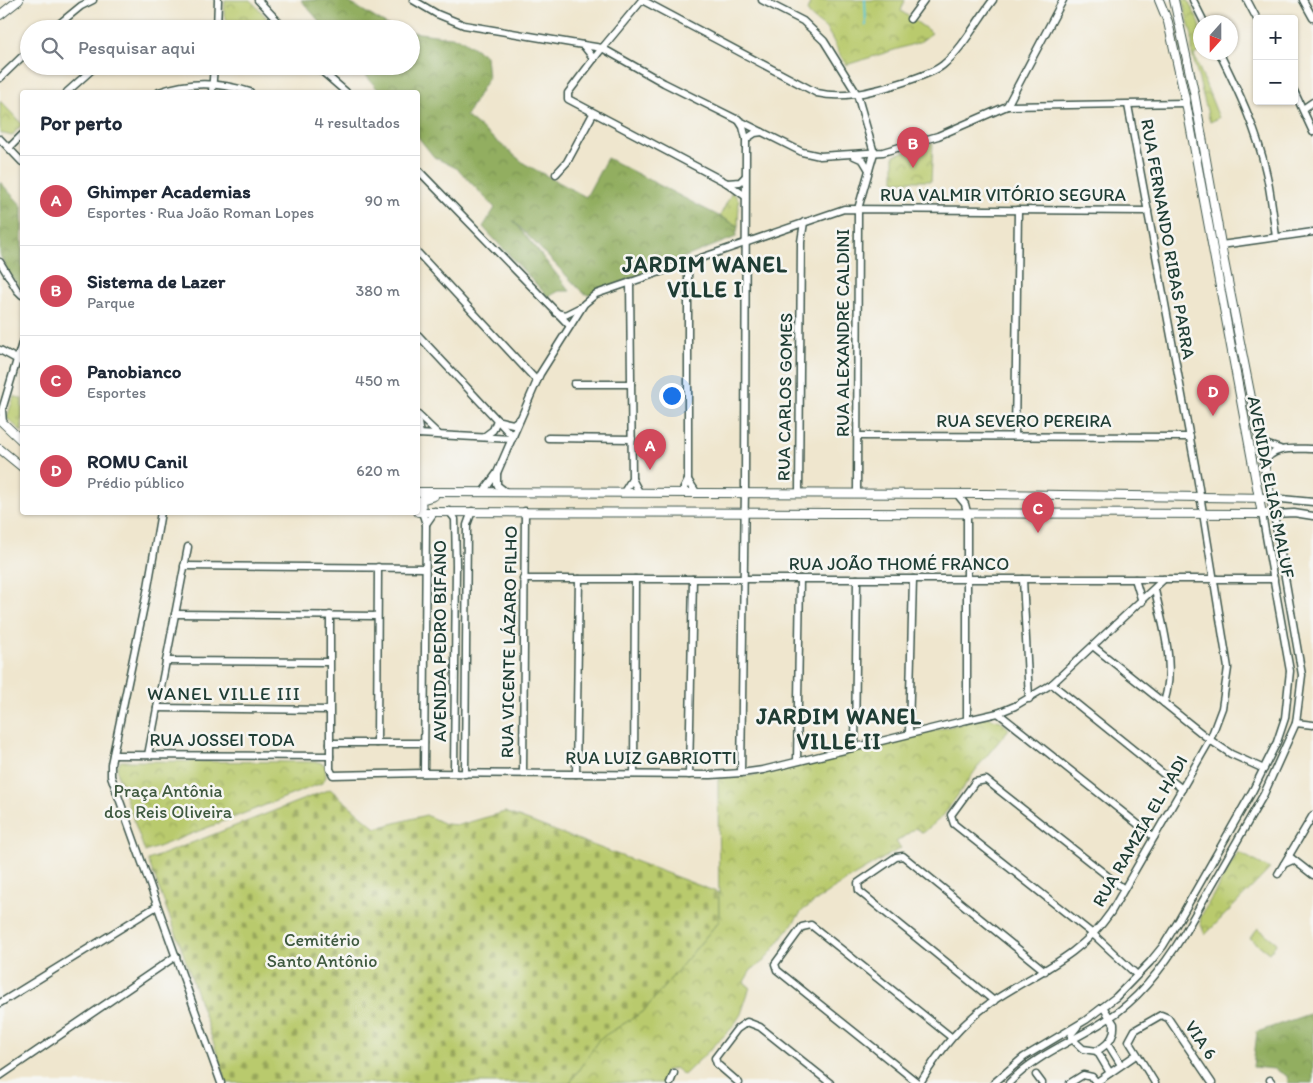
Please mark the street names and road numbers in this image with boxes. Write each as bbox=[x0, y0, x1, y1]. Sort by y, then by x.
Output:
street label: RUA FERNANDO RIBAS PARRA bbox=[1136, 117, 1200, 361]
street label: RUA VALMIR VITÓRIO SEGURA bbox=[880, 184, 1127, 206]
street label: RUA ALEXANDRE CALDINI bbox=[832, 229, 854, 437]
street label: RUA CARLOS GOMES bbox=[773, 313, 797, 481]
street label: AVENIDA ELIAS MALUF bbox=[1243, 394, 1300, 581]
street label: RUA SEVERO PEREIRA bbox=[936, 410, 1112, 432]
street label: RUA VICENTE LÁZARO FILHO bbox=[496, 526, 522, 758]
street label: AVENIDA PEDRO BIFANO bbox=[429, 540, 451, 742]
street label: RUA JOÃO THOMÉ FRANCO bbox=[789, 553, 1009, 575]
street label: RUA JOSSEI TODA bbox=[149, 729, 295, 751]
street label: RUA LUIZ GABRIOTTI bbox=[565, 747, 737, 769]
street label: RUA RAMZIA EL HADI bbox=[1088, 751, 1192, 911]
street label: VIA 6 bbox=[1180, 1016, 1222, 1064]

